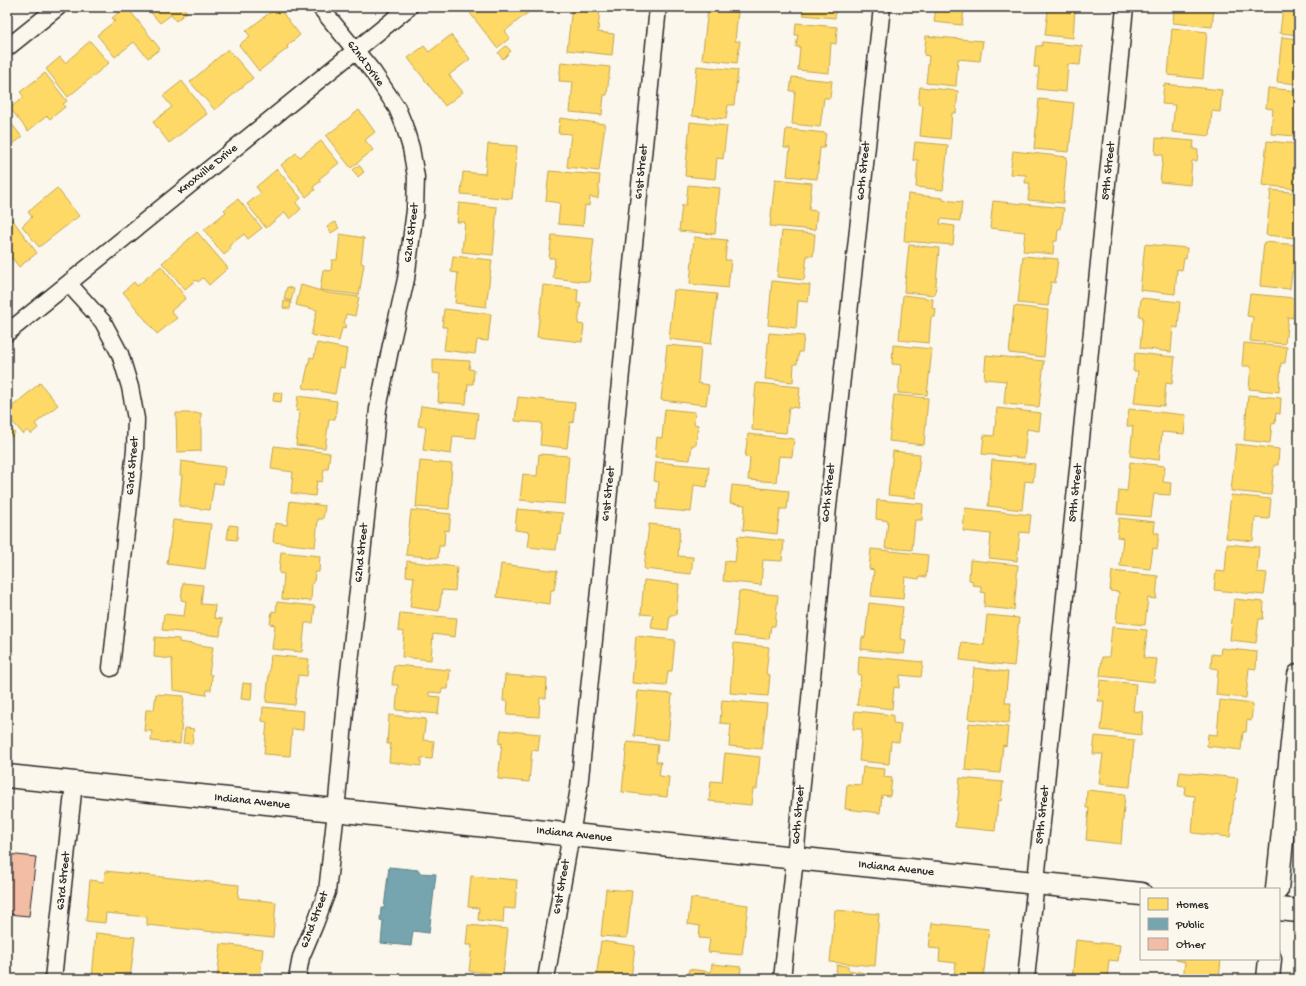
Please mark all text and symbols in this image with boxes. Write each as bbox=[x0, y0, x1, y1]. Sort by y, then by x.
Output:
street label: 62nd Drive bbox=[343, 38, 387, 90]
street label: 60th Street bbox=[854, 140, 874, 201]
street label: 59th Street bbox=[1099, 140, 1119, 201]
street label: Knoxville Drive bbox=[175, 141, 241, 198]
street label: 61st Street bbox=[632, 143, 652, 200]
street label: 62nd Street bbox=[401, 202, 423, 263]
street label: 63rd Street bbox=[123, 435, 143, 496]
street label: 60th Street bbox=[819, 462, 839, 523]
street label: 59th Street bbox=[1066, 462, 1086, 523]
street label: 61st Street bbox=[599, 465, 619, 522]
street label: 62nd Street bbox=[352, 522, 372, 583]
street label: 60th Street bbox=[789, 784, 809, 845]
street label: 59th Street bbox=[1033, 784, 1053, 845]
street label: Indiana Avenue bbox=[213, 791, 291, 813]
street label: Indiana Avenue bbox=[535, 824, 613, 846]
street label: 63rd Street bbox=[54, 850, 74, 911]
street label: 61st Street bbox=[550, 858, 574, 915]
street label: Indiana Avenue bbox=[857, 858, 935, 880]
legend bbox=[1140, 888, 1280, 960]
street label: 62nd Street bbox=[298, 889, 333, 950]
text: Homes bbox=[1176, 899, 1209, 913]
text: Public bbox=[1175, 919, 1205, 933]
text: Other bbox=[1176, 939, 1207, 953]

